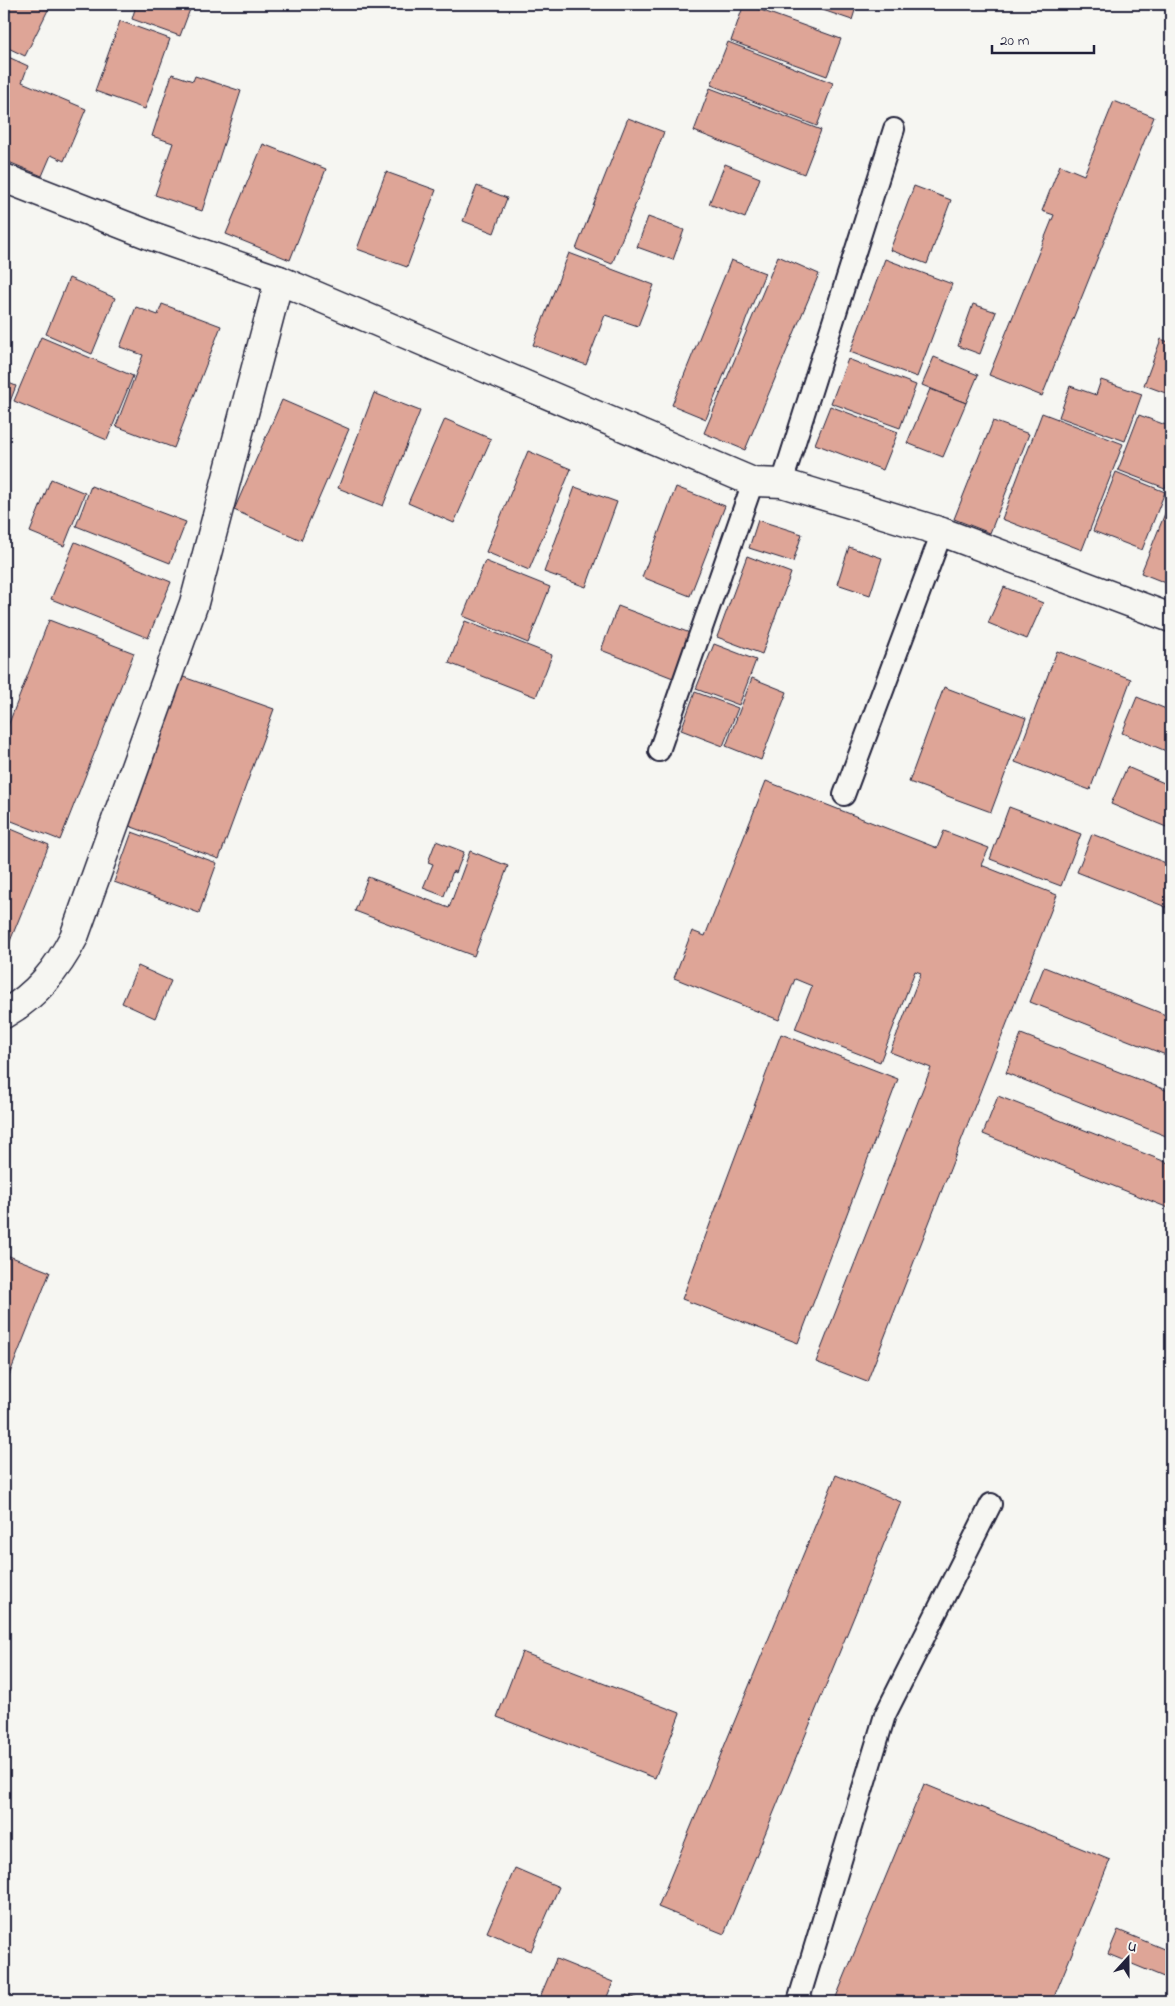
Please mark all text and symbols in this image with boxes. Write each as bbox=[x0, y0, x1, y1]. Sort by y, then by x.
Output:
scale bar bbox=[992, 22, 1095, 54]
text: 20 m bbox=[1000, 30, 1030, 52]
north arrow bbox=[1102, 1934, 1152, 1984]
text: U bbox=[1124, 1936, 1140, 1959]

